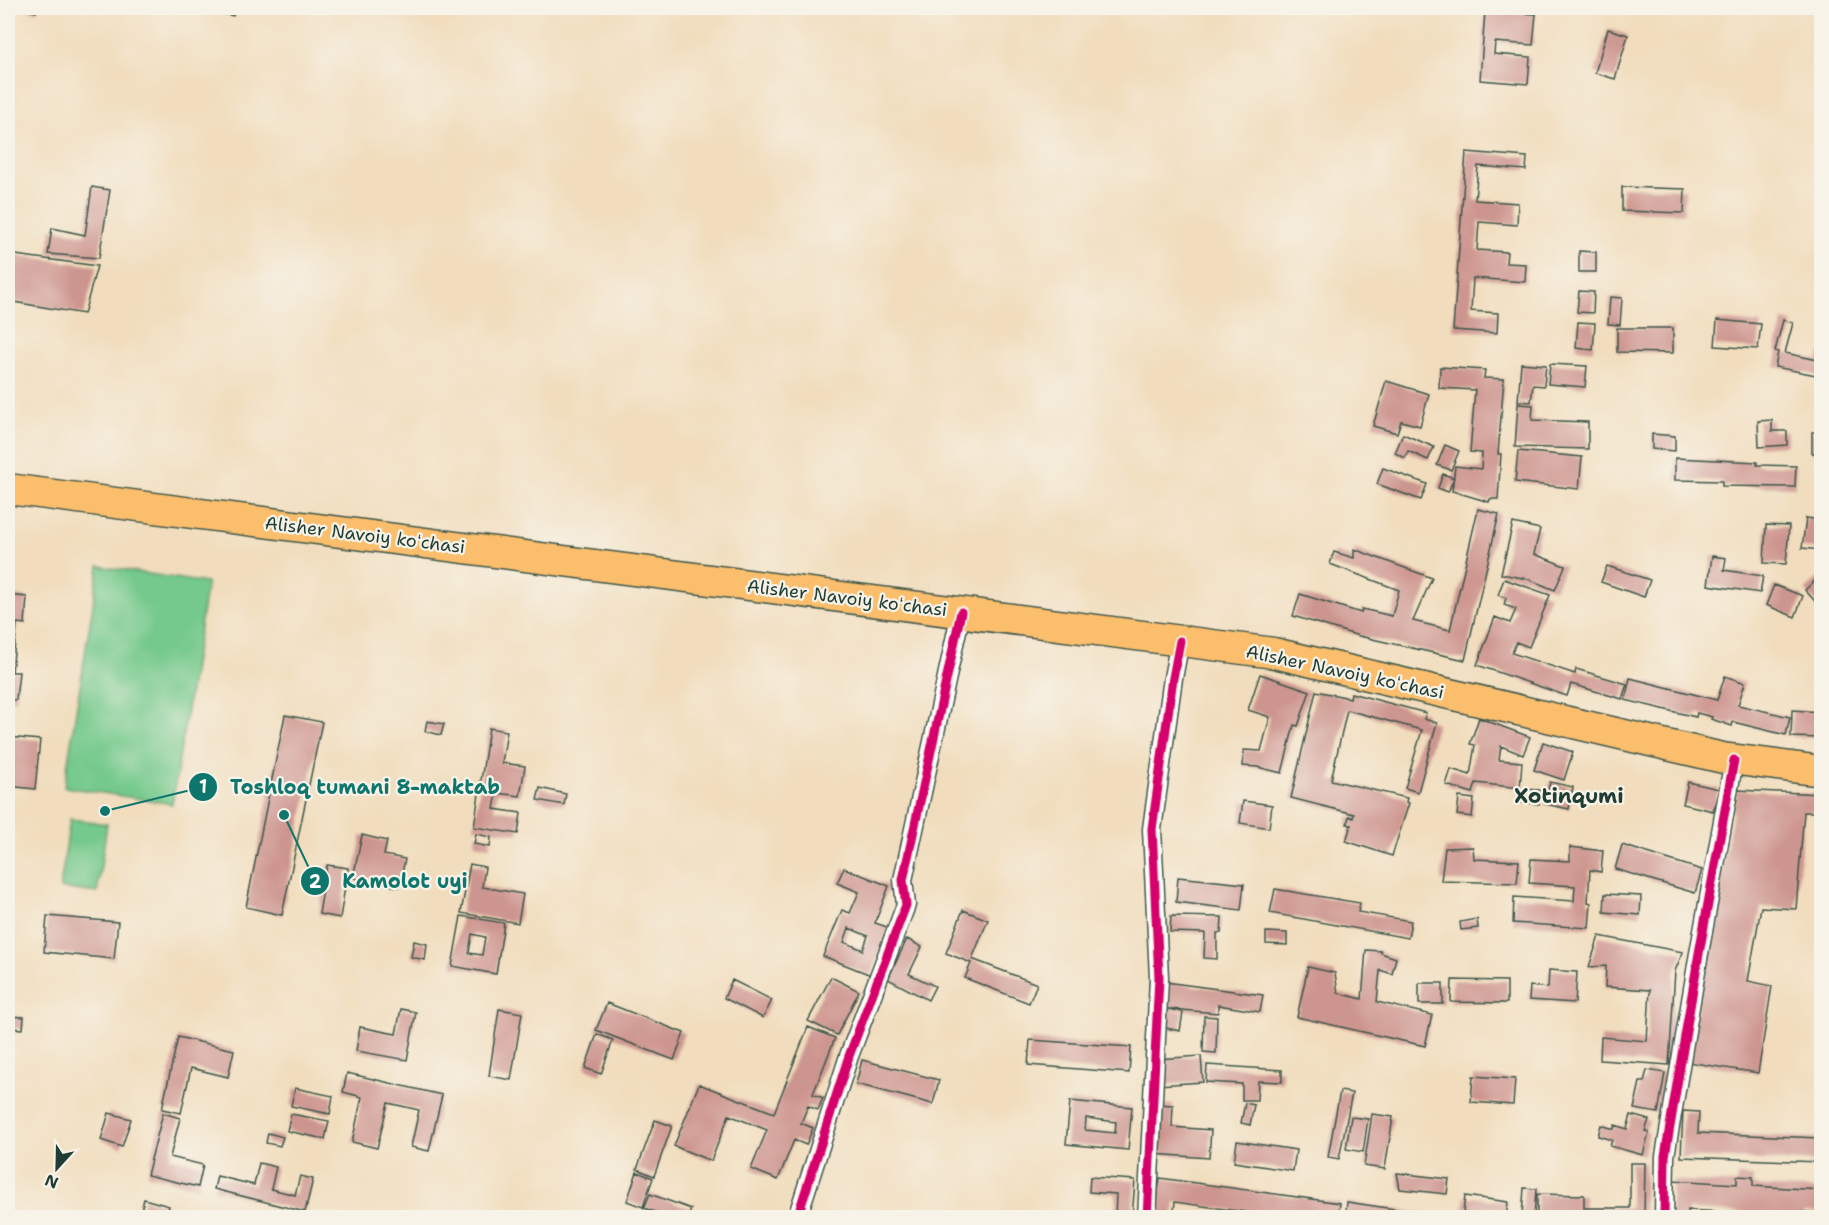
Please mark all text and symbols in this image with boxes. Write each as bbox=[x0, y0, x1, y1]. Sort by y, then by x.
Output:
street label: Alisher Navoiy koʻchasi bbox=[263, 511, 467, 559]
street label: Alisher Navoiy koʻchasi bbox=[745, 574, 949, 622]
street label: Alisher Navoiy koʻchasi bbox=[1244, 639, 1446, 705]
callout: Toshloq tumani 8-maktab bbox=[188, 768, 512, 806]
text: Toshloq tumani 8-maktab bbox=[230, 774, 500, 800]
text: 1 bbox=[199, 775, 207, 799]
district label: Xotinqumi bbox=[1514, 782, 1624, 810]
callout: Kamolot uyi bbox=[300, 862, 480, 900]
text: Kamolot uyi bbox=[342, 868, 468, 894]
text: 2 bbox=[309, 870, 322, 894]
north arrow bbox=[27, 1138, 87, 1198]
text: N bbox=[42, 1169, 61, 1194]

